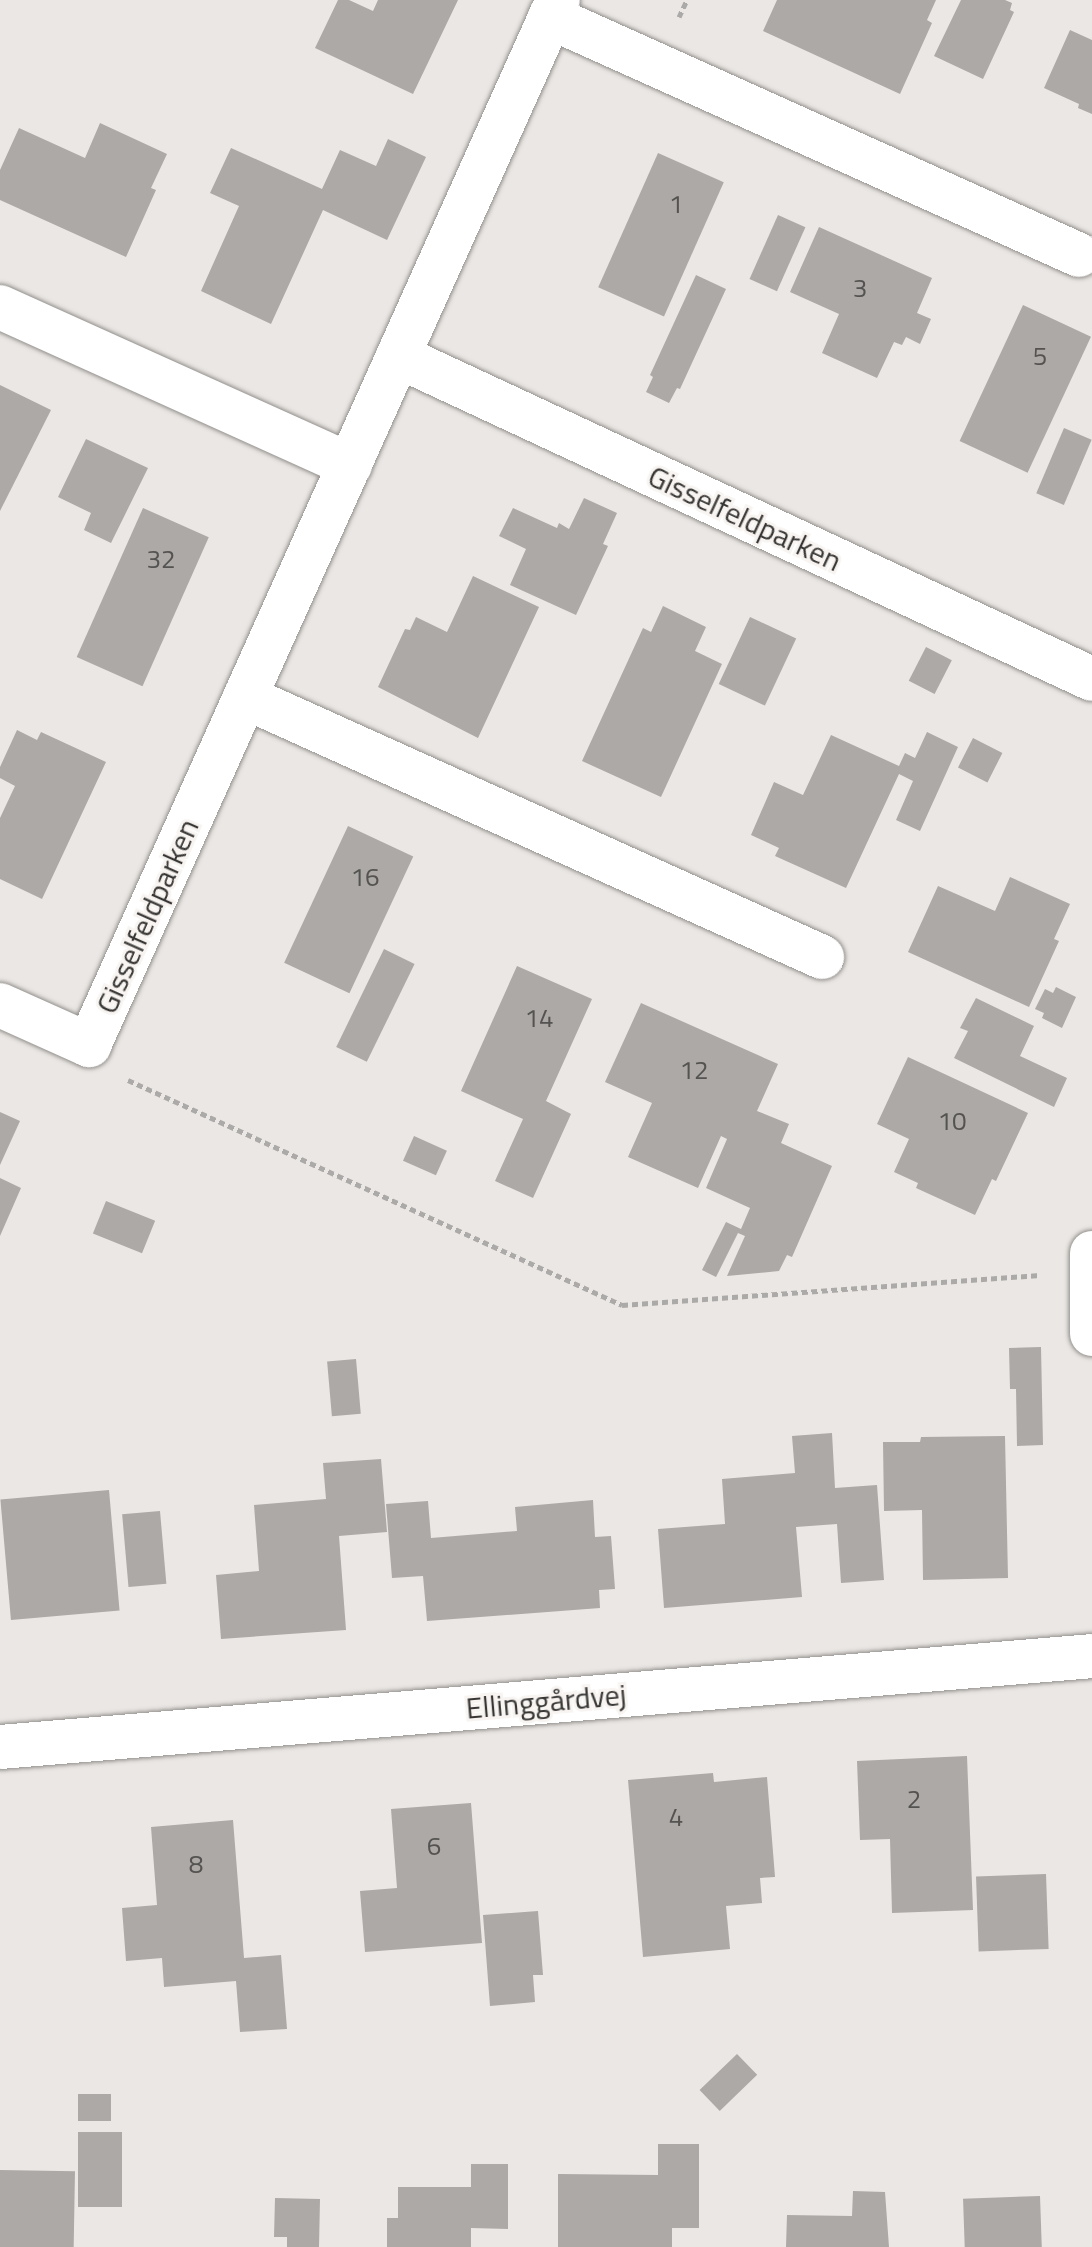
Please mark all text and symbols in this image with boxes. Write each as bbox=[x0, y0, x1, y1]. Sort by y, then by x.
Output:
house number: 1 bbox=[669, 188, 683, 220]
house number: 3 bbox=[853, 272, 867, 304]
house number: 5 bbox=[1033, 340, 1047, 372]
street label: Gisselfeldparken bbox=[643, 458, 847, 578]
house number: 32 bbox=[146, 543, 176, 575]
street label: Gisselfeldparken bbox=[88, 813, 206, 1019]
house number: 16 bbox=[350, 861, 380, 893]
house number: 14 bbox=[524, 1002, 554, 1034]
house number: 12 bbox=[679, 1054, 709, 1086]
house number: 10 bbox=[937, 1105, 967, 1137]
street label: Ellinggårdvej bbox=[464, 1676, 628, 1726]
house number: 2 bbox=[907, 1783, 921, 1815]
house number: 4 bbox=[669, 1801, 683, 1833]
house number: 6 bbox=[427, 1830, 441, 1862]
house number: 8 bbox=[189, 1848, 203, 1880]

